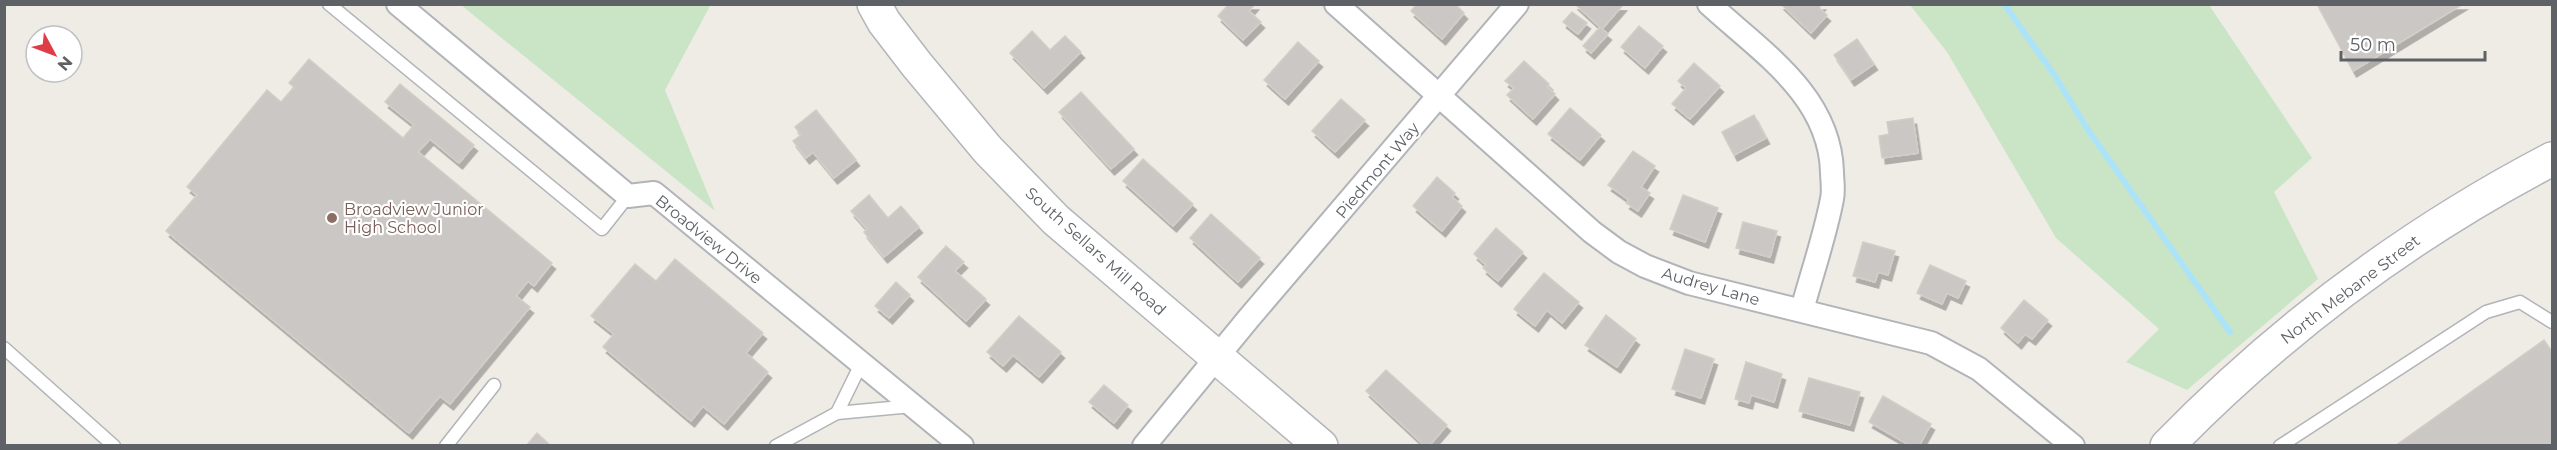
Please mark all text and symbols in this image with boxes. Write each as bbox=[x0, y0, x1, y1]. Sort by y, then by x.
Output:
north arrow bbox=[24, 24, 84, 84]
scale bar bbox=[2341, 24, 2485, 62]
text: 50 m bbox=[2350, 34, 2396, 56]
text: N bbox=[54, 52, 76, 75]
street label: Piedmont Way bbox=[1332, 118, 1423, 222]
street label: South Sellars Mill Road bbox=[1022, 183, 1170, 319]
street label: Broadview Drive bbox=[652, 191, 766, 288]
place label: Broadview Junior High School bbox=[344, 200, 484, 237]
marker: Broadview Junior High School bbox=[325, 211, 339, 225]
street label: North Mebane Street bbox=[2277, 231, 2424, 348]
street label: Audrey Lane bbox=[1660, 263, 1762, 310]

